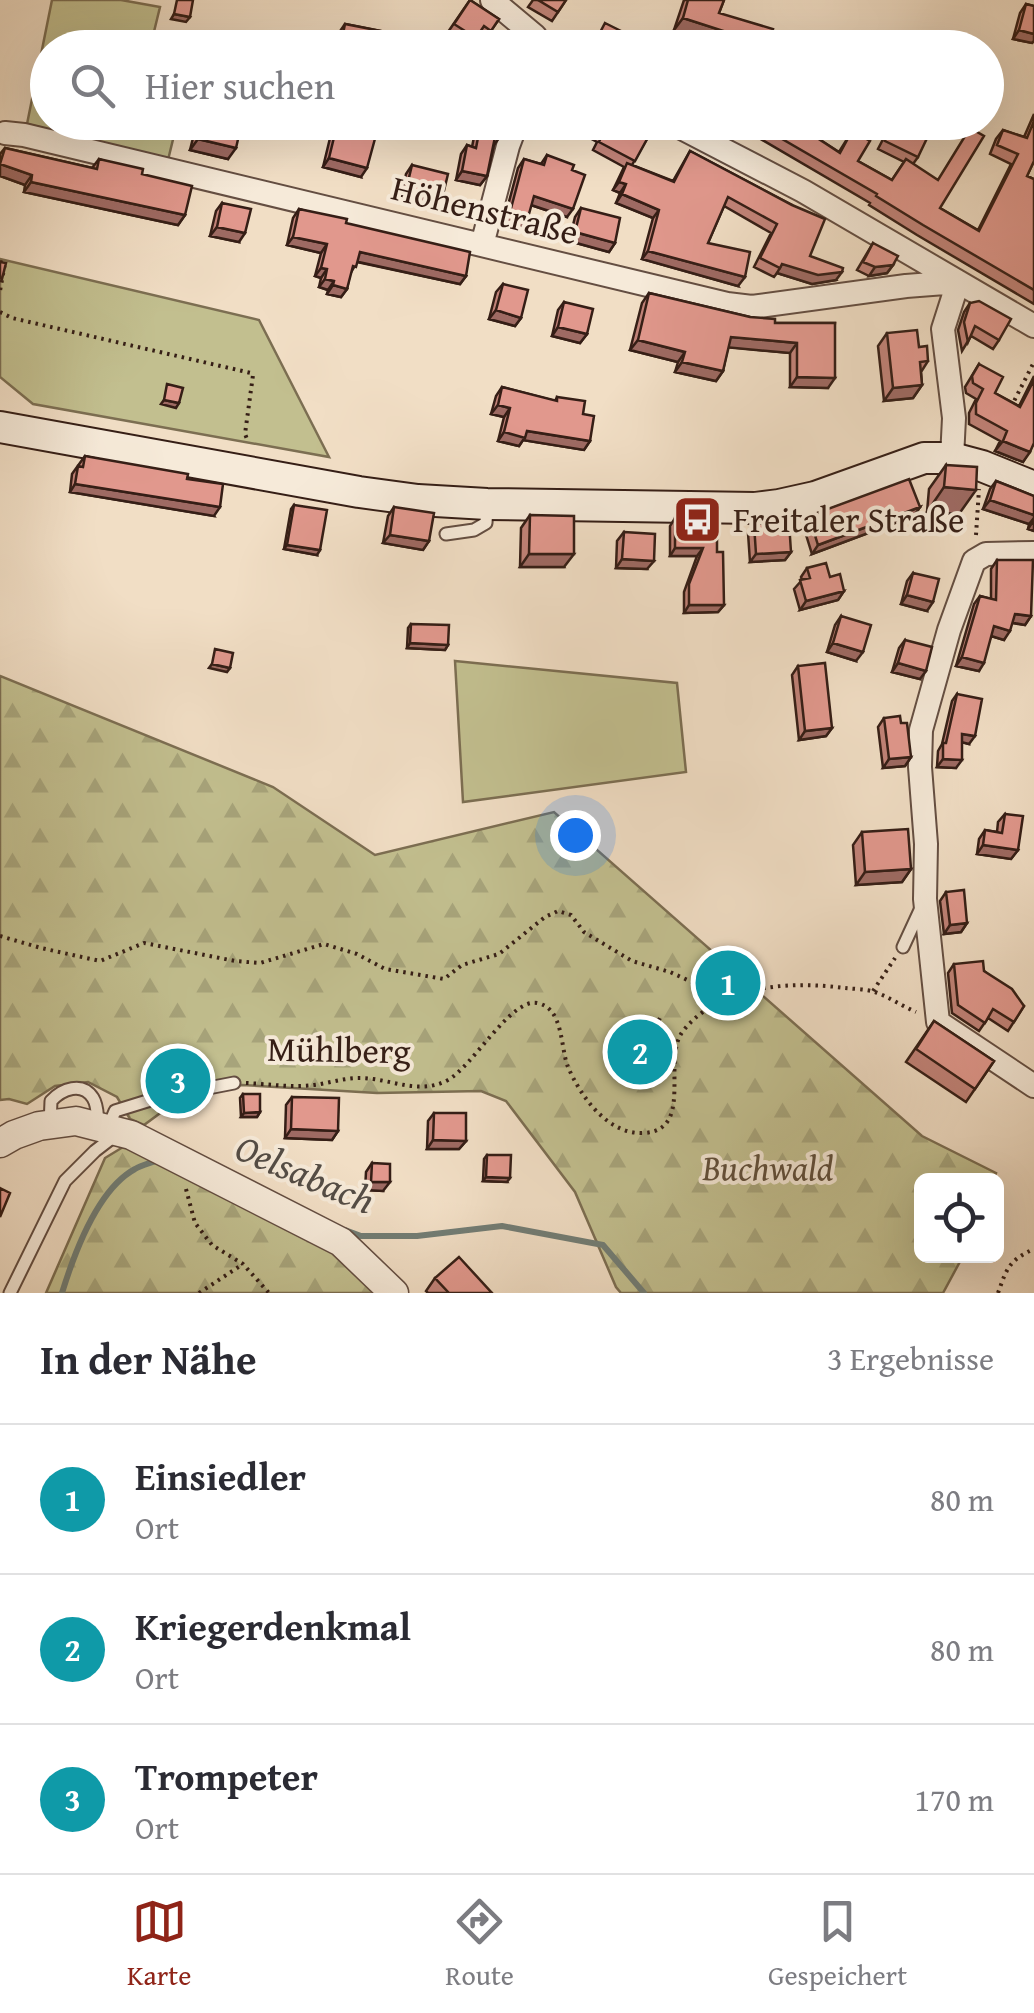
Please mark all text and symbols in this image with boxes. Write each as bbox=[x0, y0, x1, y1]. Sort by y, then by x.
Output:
search box bbox=[30, 30, 1004, 140]
text: Hier suchen bbox=[145, 57, 335, 113]
icon: search bbox=[65, 58, 120, 113]
street label: Höhenstraße bbox=[386, 162, 584, 257]
bus stop icon: Freitaler Straße bbox=[672, 494, 724, 546]
place label: Freitaler Straße bbox=[733, 494, 965, 545]
your location bbox=[550, 810, 601, 861]
pin: 1 bbox=[696, 946, 760, 1020]
pin: 2 bbox=[608, 1014, 672, 1090]
street label: Mühlberg bbox=[267, 1023, 412, 1076]
pin: 3 bbox=[146, 1044, 210, 1118]
water label: Oelsabach bbox=[227, 1119, 384, 1227]
park label: Buchwald bbox=[701, 1142, 834, 1193]
map controls bbox=[914, 1173, 1004, 1263]
button: locate bbox=[914, 1173, 1004, 1263]
text: In der Nähe bbox=[40, 1328, 257, 1389]
text: 3 Ergebnisse bbox=[827, 1335, 994, 1382]
text: Einsiedler bbox=[135, 1448, 306, 1504]
text: 1 bbox=[64, 1476, 81, 1523]
text: 80 m bbox=[930, 1476, 994, 1523]
text: Ort bbox=[135, 1504, 179, 1551]
text: Kriegerdenkmal bbox=[135, 1598, 411, 1654]
text: 2 bbox=[64, 1626, 81, 1673]
text: 80 m bbox=[930, 1626, 994, 1673]
text: Ort bbox=[135, 1654, 179, 1701]
text: Trompeter bbox=[135, 1748, 318, 1804]
text: 3 bbox=[64, 1776, 81, 1823]
text: 170 m bbox=[915, 1776, 994, 1823]
text: Ort bbox=[135, 1804, 179, 1851]
tab: Karte bbox=[127, 1894, 191, 1995]
tab: Route bbox=[445, 1894, 514, 1995]
tab: Gespeichert bbox=[768, 1894, 907, 1995]

